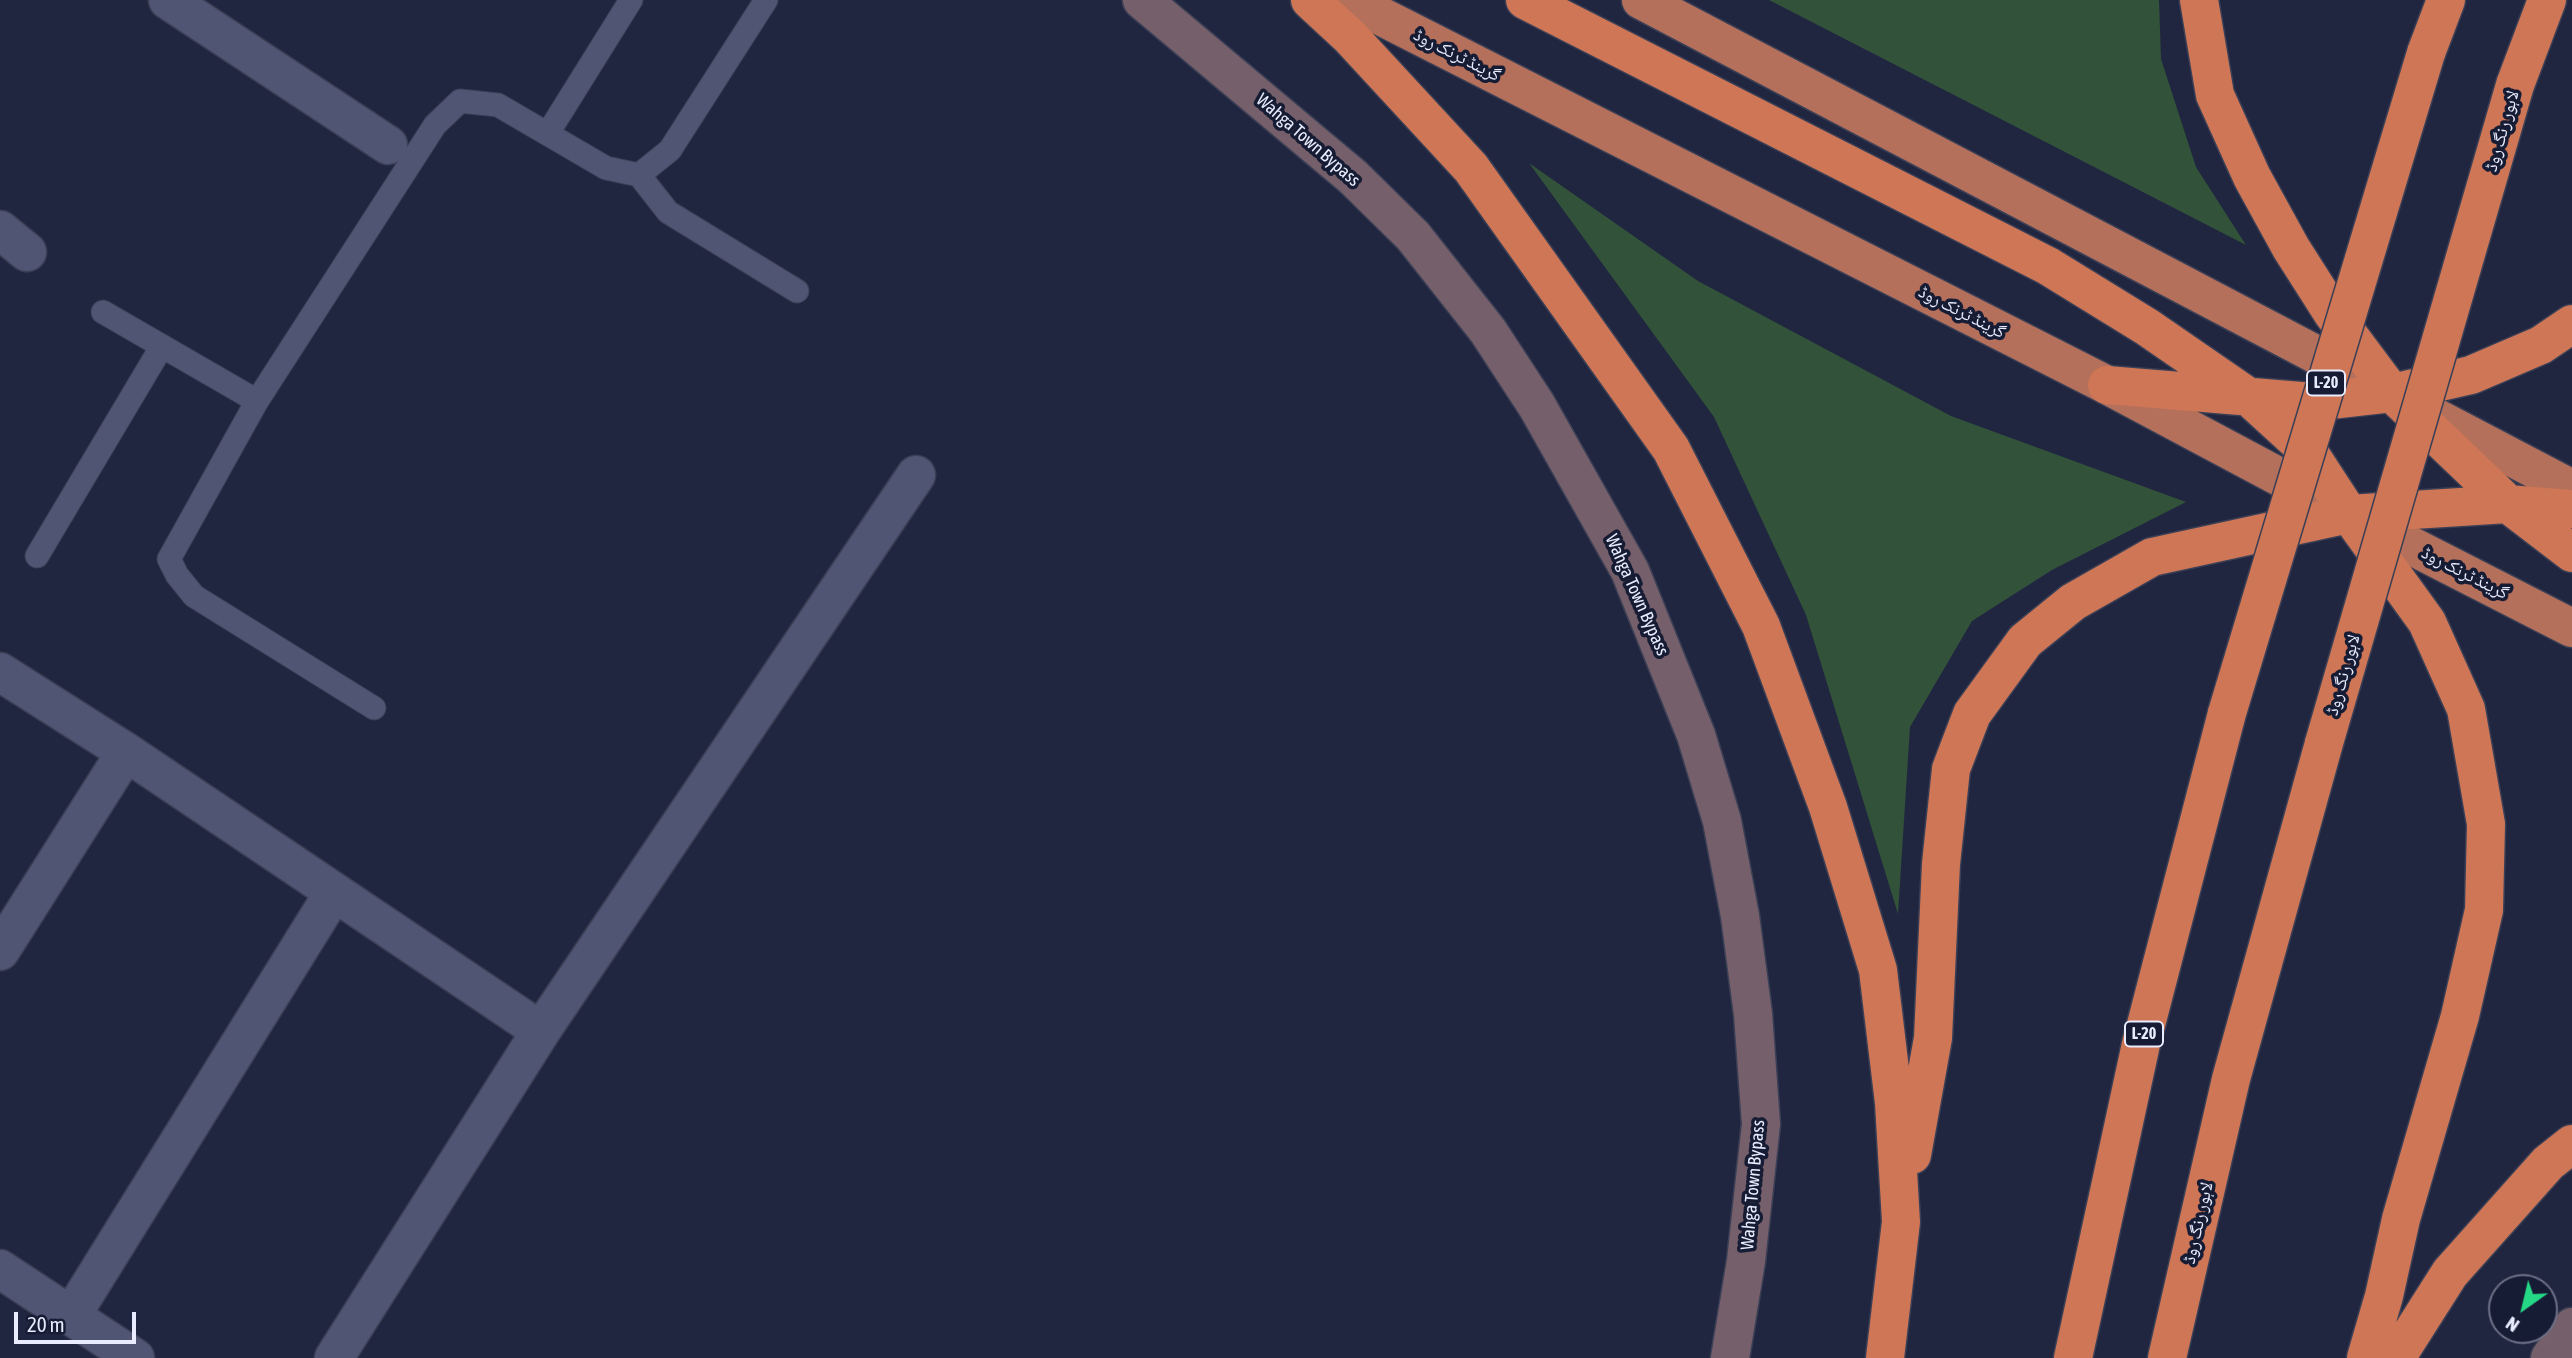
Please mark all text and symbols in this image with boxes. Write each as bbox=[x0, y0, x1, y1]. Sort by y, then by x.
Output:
street label: گرینڈ ٹرنک روڈ bbox=[1410, 24, 1504, 86]
street label: لاہور رنگ روڈ bbox=[2480, 88, 2524, 174]
street label: Wahga Town Bypass bbox=[1252, 89, 1364, 191]
street label: گرینڈ ٹرنک روڈ bbox=[1915, 281, 2009, 343]
road number: L-20 bbox=[2307, 370, 2345, 396]
street label: Wahga Town Bypass bbox=[1601, 531, 1673, 659]
street label: گرینڈ ٹرنک روڈ bbox=[2418, 542, 2512, 604]
street label: لاہور رنگ روڈ bbox=[2321, 632, 2365, 718]
road number: L-20 bbox=[2125, 1022, 2163, 1046]
street label: Wahga Town Bypass bbox=[1737, 1119, 1769, 1251]
street label: لاہور رنگ روڈ bbox=[2178, 1180, 2218, 1266]
north arrow bbox=[2488, 1274, 2558, 1344]
scale bar bbox=[18, 1298, 140, 1342]
text: 20 m bbox=[27, 1312, 65, 1336]
text: N bbox=[2502, 1312, 2523, 1337]

